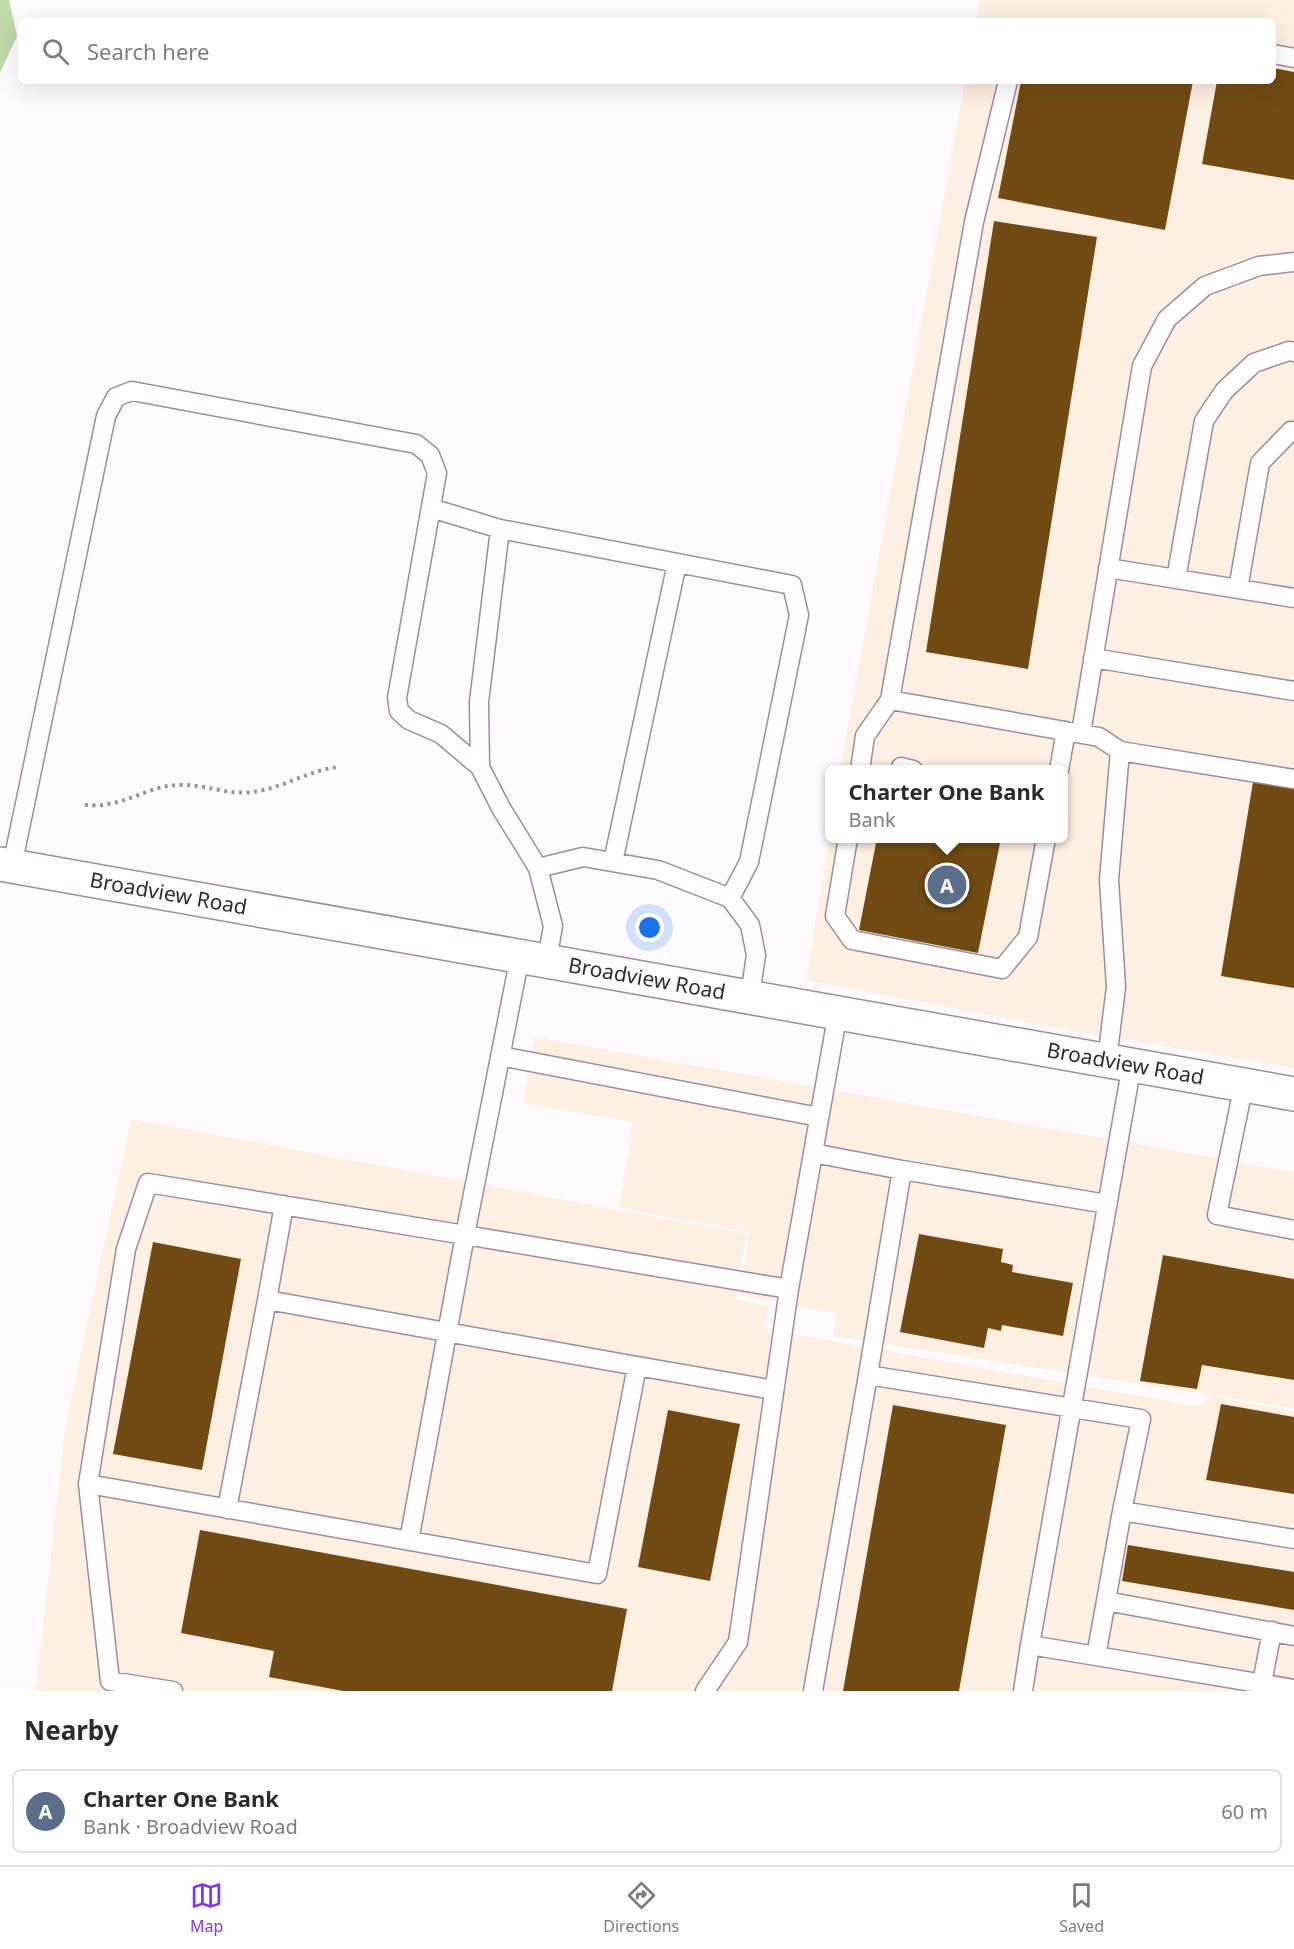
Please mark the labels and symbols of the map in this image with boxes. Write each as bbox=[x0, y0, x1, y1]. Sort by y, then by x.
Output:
pin: A bbox=[928, 862, 966, 908]
street label: Broadview Road bbox=[88, 865, 249, 921]
your location bbox=[635, 913, 664, 942]
street label: Broadview Road bbox=[566, 950, 728, 1006]
street label: Broadview Road bbox=[1045, 1035, 1206, 1091]

